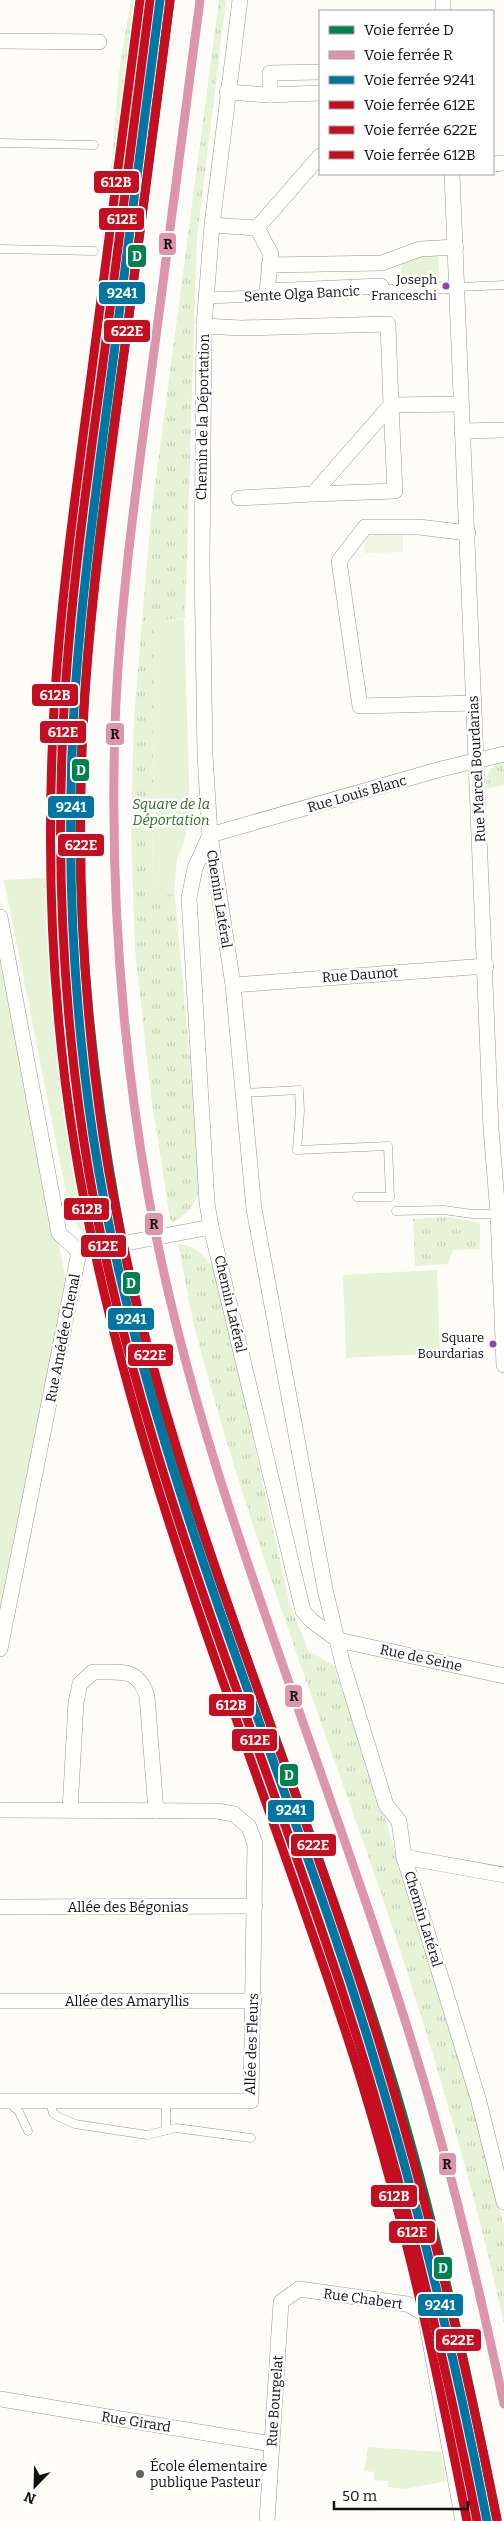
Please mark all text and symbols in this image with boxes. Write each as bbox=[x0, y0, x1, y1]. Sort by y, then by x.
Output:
legend bbox=[319, 10, 494, 175]
text: Voie ferrée D bbox=[364, 21, 454, 39]
text: Voie ferrée R bbox=[364, 46, 453, 64]
text: Voie ferrée 9241 bbox=[364, 71, 475, 89]
text: Voie ferrée 612E bbox=[364, 96, 475, 114]
text: Voie ferrée 622E bbox=[364, 121, 477, 139]
text: Voie ferrée 612B bbox=[364, 146, 476, 164]
line badge: 612B bbox=[93, 170, 140, 194]
text: 612B bbox=[100, 174, 132, 191]
line badge: 612E bbox=[98, 207, 145, 231]
text: 612E bbox=[107, 211, 137, 228]
line badge: R bbox=[158, 232, 177, 256]
text: R bbox=[163, 236, 173, 253]
line badge: D bbox=[127, 244, 147, 268]
text: D bbox=[132, 248, 142, 265]
place label: Joseph Franceschi bbox=[371, 272, 437, 303]
line badge: 9241 bbox=[98, 281, 146, 305]
marker: Joseph Franceschi bbox=[441, 281, 451, 291]
street label: Sente Olga Bancic bbox=[244, 282, 360, 306]
text: 9241 bbox=[107, 285, 137, 302]
line badge: 622E bbox=[103, 319, 151, 343]
text: 622E bbox=[111, 323, 143, 340]
street label: Chemin de la Déportation bbox=[193, 334, 213, 500]
line badge: 612B bbox=[31, 683, 79, 707]
text: 612B bbox=[39, 687, 71, 704]
street label: Rue Marcel Bourdarias bbox=[465, 695, 489, 843]
line badge: 612E bbox=[39, 720, 87, 744]
line badge: R bbox=[105, 722, 125, 746]
text: 612E bbox=[48, 724, 78, 741]
text: R bbox=[110, 726, 120, 743]
line badge: D bbox=[71, 758, 90, 782]
text: D bbox=[76, 762, 86, 779]
street label: Rue Louis Blanc bbox=[305, 772, 409, 816]
line badge: 9241 bbox=[47, 795, 95, 819]
park label: Square de la Déportation bbox=[132, 796, 210, 829]
text: 9241 bbox=[56, 799, 86, 816]
line badge: 622E bbox=[57, 833, 105, 857]
text: 622E bbox=[65, 837, 97, 854]
street label: Chemin Latéral bbox=[203, 849, 235, 949]
street label: Rue Daunot bbox=[321, 964, 399, 986]
line badge: 612B bbox=[63, 1197, 110, 1221]
text: 612B bbox=[71, 1201, 103, 1218]
line badge: R bbox=[144, 1212, 164, 1236]
text: R bbox=[149, 1216, 159, 1233]
line badge: 612E bbox=[80, 1234, 127, 1258]
text: 612E bbox=[88, 1238, 118, 1255]
street label: Chemin Latéral bbox=[211, 1254, 249, 1354]
line badge: D bbox=[122, 1271, 141, 1295]
street label: Rue Amédée Chenal bbox=[42, 1272, 84, 1404]
text: D bbox=[126, 1275, 136, 1292]
line badge: 9241 bbox=[107, 1307, 155, 1331]
text: 9241 bbox=[116, 1311, 146, 1328]
place label: Square Bourdarias bbox=[418, 1330, 484, 1361]
marker: Square Bourdarias bbox=[488, 1339, 498, 1349]
line badge: 622E bbox=[127, 1343, 174, 1367]
text: 622E bbox=[134, 1347, 166, 1364]
street label: Rue de Seine bbox=[378, 1641, 464, 1675]
line badge: R bbox=[284, 1684, 303, 1708]
text: R bbox=[289, 1688, 299, 1705]
line badge: 612B bbox=[208, 1693, 255, 1717]
text: 612B bbox=[215, 1697, 247, 1714]
line badge: 612E bbox=[231, 1728, 278, 1752]
text: 612E bbox=[240, 1732, 270, 1749]
line badge: D bbox=[279, 1763, 299, 1787]
text: D bbox=[284, 1767, 294, 1784]
line badge: 9241 bbox=[267, 1799, 315, 1823]
text: 9241 bbox=[276, 1802, 306, 1819]
line badge: 622E bbox=[290, 1833, 337, 1857]
text: 622E bbox=[297, 1837, 329, 1854]
street label: Chemin Latéral bbox=[400, 1869, 446, 1969]
street label: Allée des Bégonias bbox=[68, 1899, 188, 1916]
street label: Allée des Amaryllis bbox=[65, 1993, 189, 2010]
street label: Allée des Fleurs bbox=[242, 1993, 262, 2095]
line badge: R bbox=[438, 2152, 457, 2176]
text: R bbox=[442, 2156, 452, 2173]
line badge: 612B bbox=[370, 2184, 418, 2208]
text: 612B bbox=[378, 2188, 410, 2205]
line badge: 612E bbox=[388, 2220, 436, 2244]
text: 612E bbox=[397, 2224, 427, 2241]
line badge: D bbox=[433, 2256, 453, 2280]
text: D bbox=[438, 2260, 448, 2277]
street label: Rue Chabert bbox=[322, 2285, 404, 2313]
line badge: 9241 bbox=[417, 2293, 464, 2317]
text: 9241 bbox=[425, 2297, 455, 2314]
line badge: 622E bbox=[435, 2328, 482, 2352]
text: 622E bbox=[442, 2332, 474, 2349]
street label: Rue Bourgelat bbox=[263, 2355, 287, 2447]
street label: Rue Girard bbox=[100, 2408, 172, 2436]
place label: École élementaire publique Pasteur bbox=[150, 2457, 267, 2491]
north arrow bbox=[10, 2461, 60, 2511]
marker: École élementaire publique Pasteur bbox=[134, 2468, 146, 2480]
scale bar bbox=[334, 2478, 468, 2510]
text: N bbox=[22, 2487, 38, 2507]
text: 50 m bbox=[342, 2487, 378, 2505]

